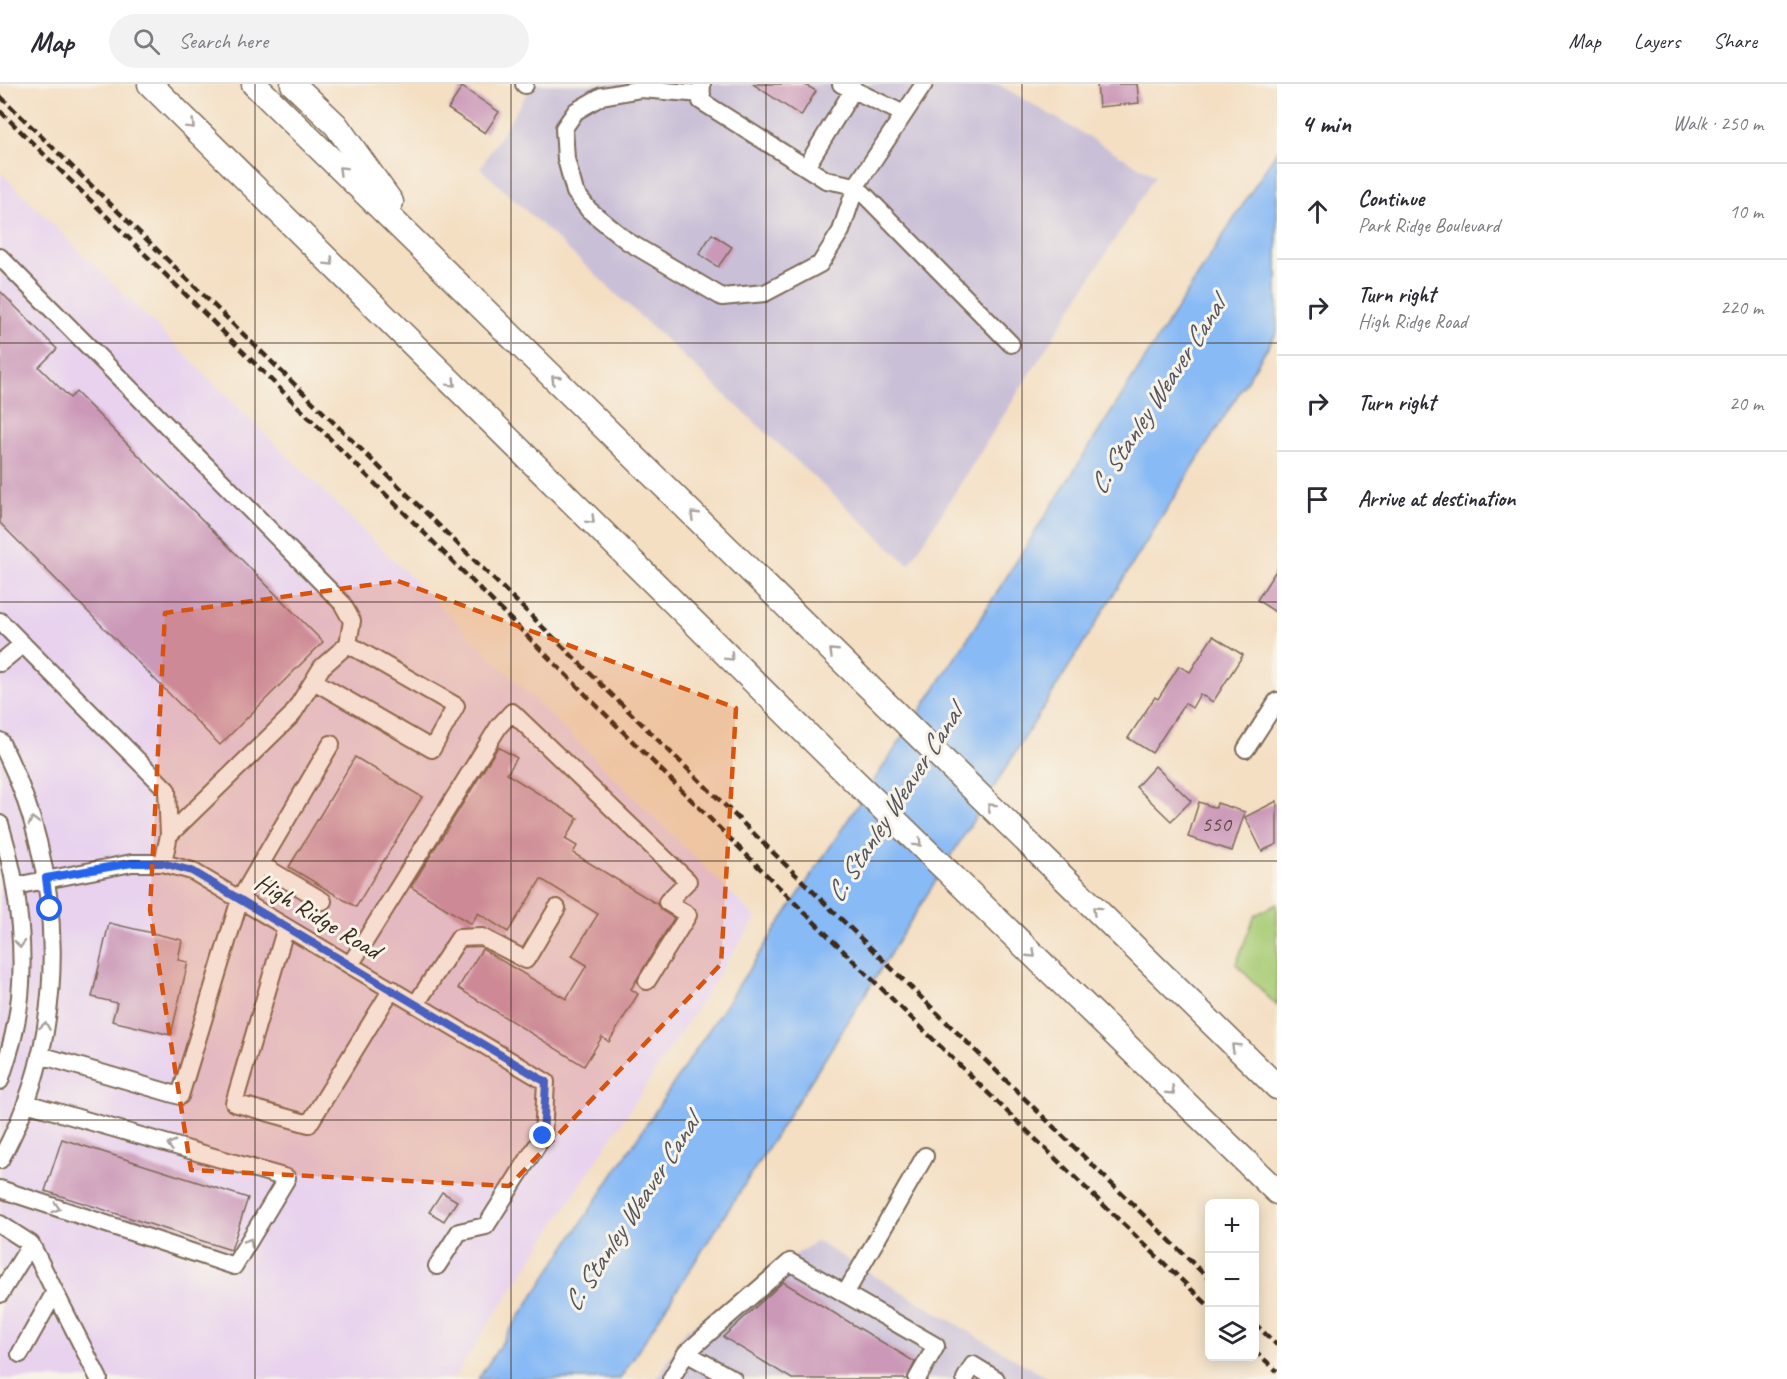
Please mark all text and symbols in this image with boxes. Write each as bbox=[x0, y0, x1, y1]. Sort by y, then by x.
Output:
search box bbox=[109, 14, 529, 68]
text: Map bbox=[30, 24, 73, 59]
icon: search bbox=[130, 25, 163, 58]
text: Search here bbox=[178, 27, 268, 55]
text: Map bbox=[1568, 28, 1601, 54]
text: Layers bbox=[1634, 28, 1680, 54]
text: Share bbox=[1713, 28, 1757, 54]
text: 4 min bbox=[1301, 107, 1351, 140]
text: Walk · 250 m bbox=[1673, 111, 1763, 136]
one-way arrow bbox=[184, 118, 195, 129]
one-way arrow bbox=[339, 167, 350, 178]
text: Continue bbox=[1358, 185, 1424, 213]
icon: ahead bbox=[1301, 195, 1334, 228]
text: 10 m bbox=[1729, 199, 1763, 224]
text: Park Ridge Boulevard bbox=[1358, 213, 1500, 238]
one-way arrow bbox=[323, 255, 334, 266]
text: Turn right bbox=[1358, 281, 1435, 309]
water label: C. Stanley Weaver Canal bbox=[1081, 285, 1238, 500]
icon: right bbox=[1301, 291, 1334, 324]
text: 220 m bbox=[1720, 295, 1763, 320]
text: High Ridge Road bbox=[1358, 309, 1467, 334]
one-way arrow bbox=[551, 375, 562, 386]
one-way arrow bbox=[445, 376, 456, 387]
icon: right bbox=[1301, 387, 1334, 420]
text: Turn right bbox=[1358, 389, 1435, 417]
text: 20 m bbox=[1729, 391, 1763, 416]
icon: arrive bbox=[1301, 483, 1334, 516]
text: Arrive at destination bbox=[1358, 485, 1515, 513]
one-way arrow bbox=[690, 512, 701, 523]
one-way arrow bbox=[584, 513, 595, 524]
one-way arrow bbox=[829, 648, 839, 659]
one-way arrow bbox=[722, 650, 733, 661]
water label: C. Stanley Weaver Canal bbox=[818, 693, 975, 908]
one-way arrow bbox=[987, 803, 997, 814]
house number: 550 bbox=[1201, 810, 1233, 838]
one-way arrow bbox=[28, 816, 40, 827]
one-way arrow bbox=[911, 835, 922, 846]
street label: High Ridge Road bbox=[249, 865, 390, 969]
route start bbox=[36, 895, 62, 921]
one-way arrow bbox=[1092, 906, 1102, 917]
one-way arrow bbox=[13, 940, 26, 949]
one-way arrow bbox=[1025, 947, 1036, 958]
one-way arrow bbox=[39, 1021, 51, 1030]
one-way arrow bbox=[1231, 1043, 1242, 1054]
one-way arrow bbox=[1165, 1084, 1175, 1095]
water label: C. Stanley Weaver Canal bbox=[555, 1102, 712, 1317]
route end bbox=[529, 1122, 555, 1148]
one-way arrow bbox=[166, 1139, 176, 1152]
map controls bbox=[1205, 1199, 1259, 1361]
button: + bbox=[1205, 1199, 1259, 1253]
one-way arrow bbox=[50, 1200, 61, 1213]
one-way arrow bbox=[241, 1238, 253, 1248]
button: − bbox=[1205, 1253, 1259, 1307]
button: layers bbox=[1205, 1307, 1259, 1361]

